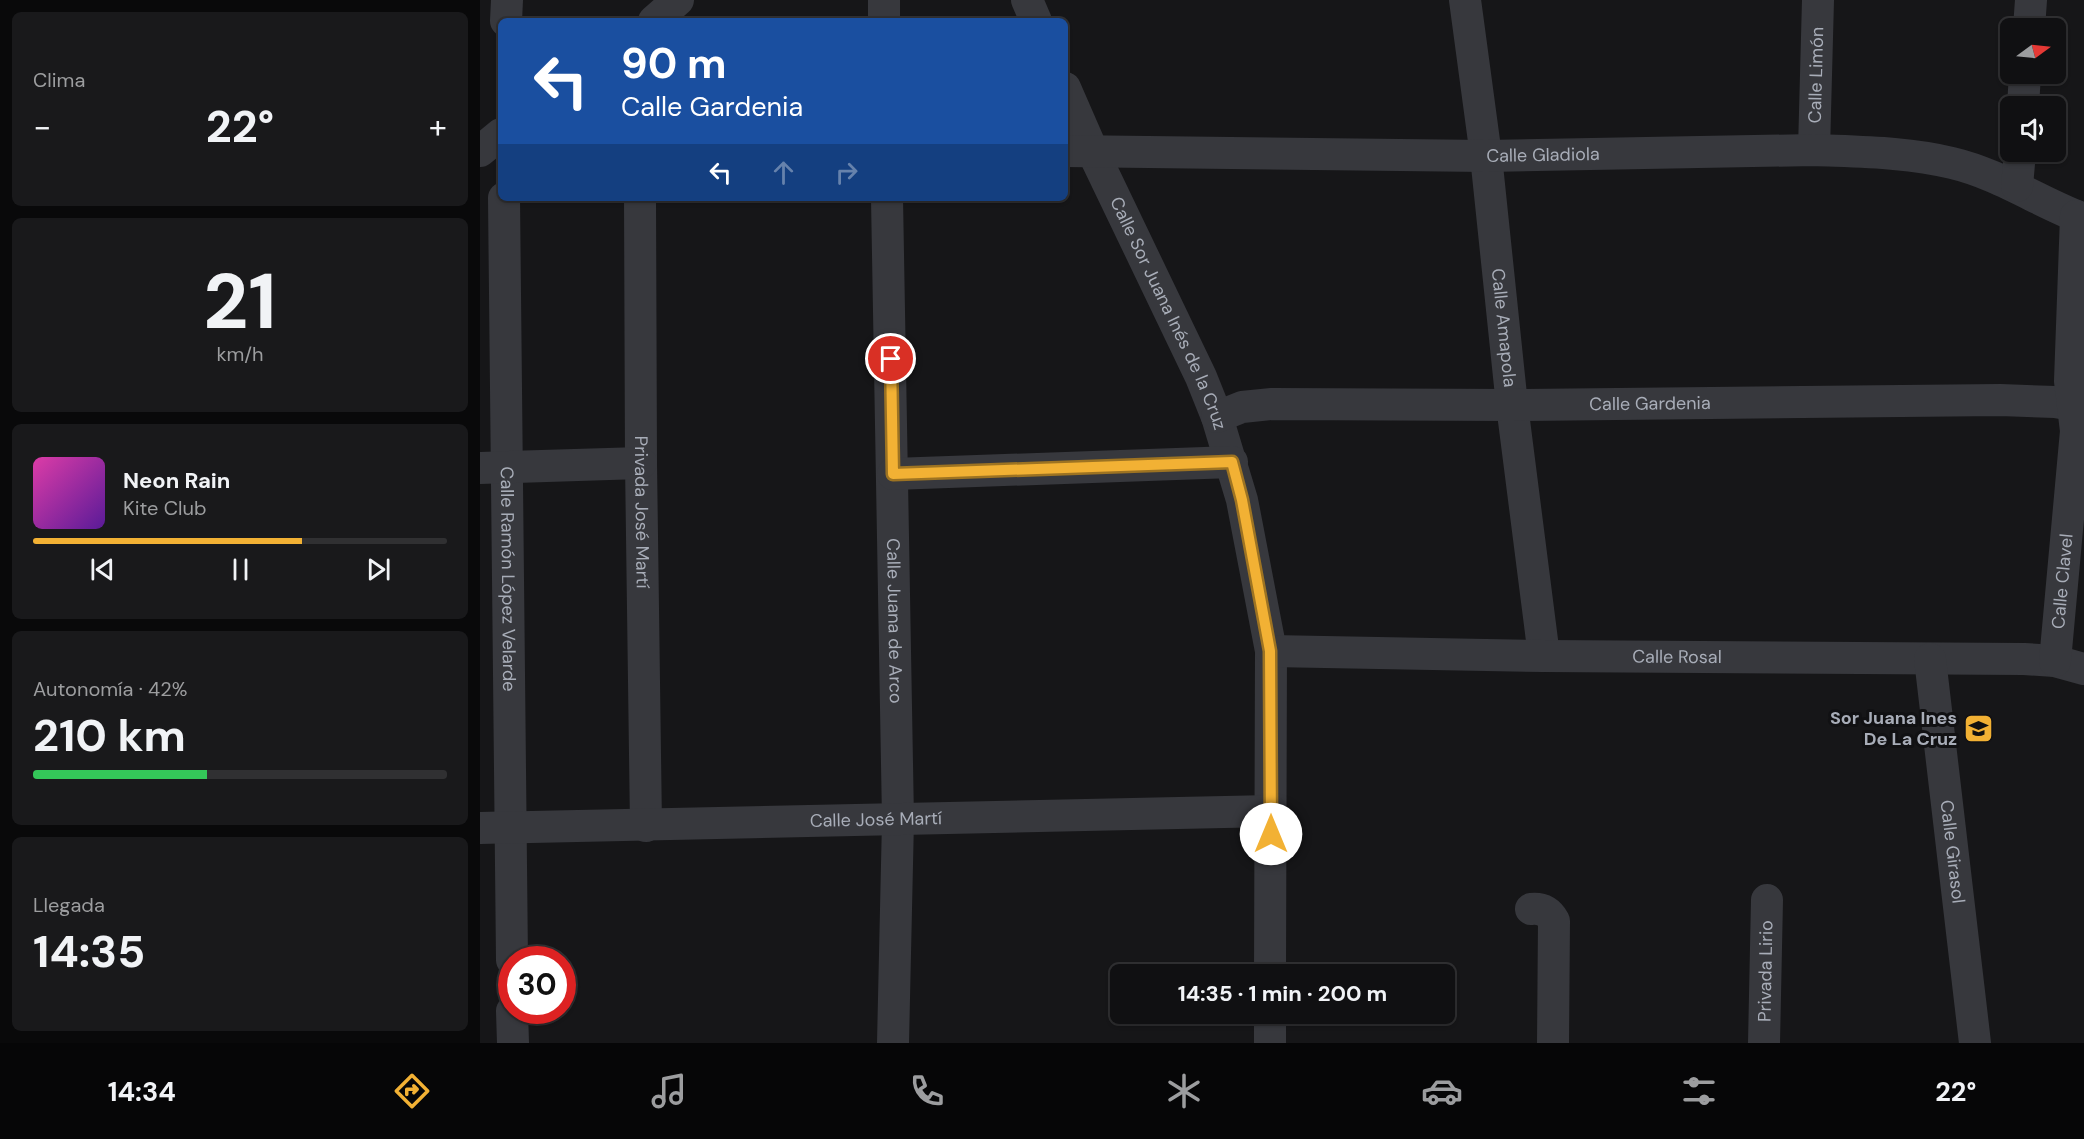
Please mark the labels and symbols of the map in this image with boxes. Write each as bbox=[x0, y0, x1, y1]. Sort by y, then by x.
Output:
north arrow bbox=[2000, 18, 2066, 84]
street label: Calle Limón bbox=[1803, 26, 1829, 124]
street label: Calle Gladiola bbox=[1486, 142, 1600, 168]
street label: Calle Sor Juana Inés de la Cruz bbox=[1104, 193, 1232, 433]
street label: Calle Amapola bbox=[1486, 267, 1522, 388]
pin bbox=[865, 333, 916, 384]
street label: Calle Gardenia bbox=[1589, 391, 1711, 416]
street label: Privada José Martí bbox=[629, 436, 655, 588]
street label: Calle Ramón López Velarde bbox=[495, 466, 521, 692]
street label: Calle Clavel bbox=[2046, 533, 2079, 630]
street label: Calle Juana de Arco bbox=[881, 538, 908, 704]
street label: Calle Rosal bbox=[1632, 645, 1722, 669]
place label: Sor Juana Ines De La Cruz bbox=[1830, 706, 1957, 751]
school or university icon: Sor Juana Ines De La Cruz bbox=[1962, 712, 1994, 744]
street label: Calle Girasol bbox=[1935, 799, 1971, 905]
position arrow bbox=[1239, 802, 1303, 866]
street label: Calle José Martí bbox=[810, 806, 942, 833]
street label: Privada Lirio bbox=[1752, 920, 1779, 1022]
speed limit sign: 30 bbox=[498, 946, 576, 1024]

